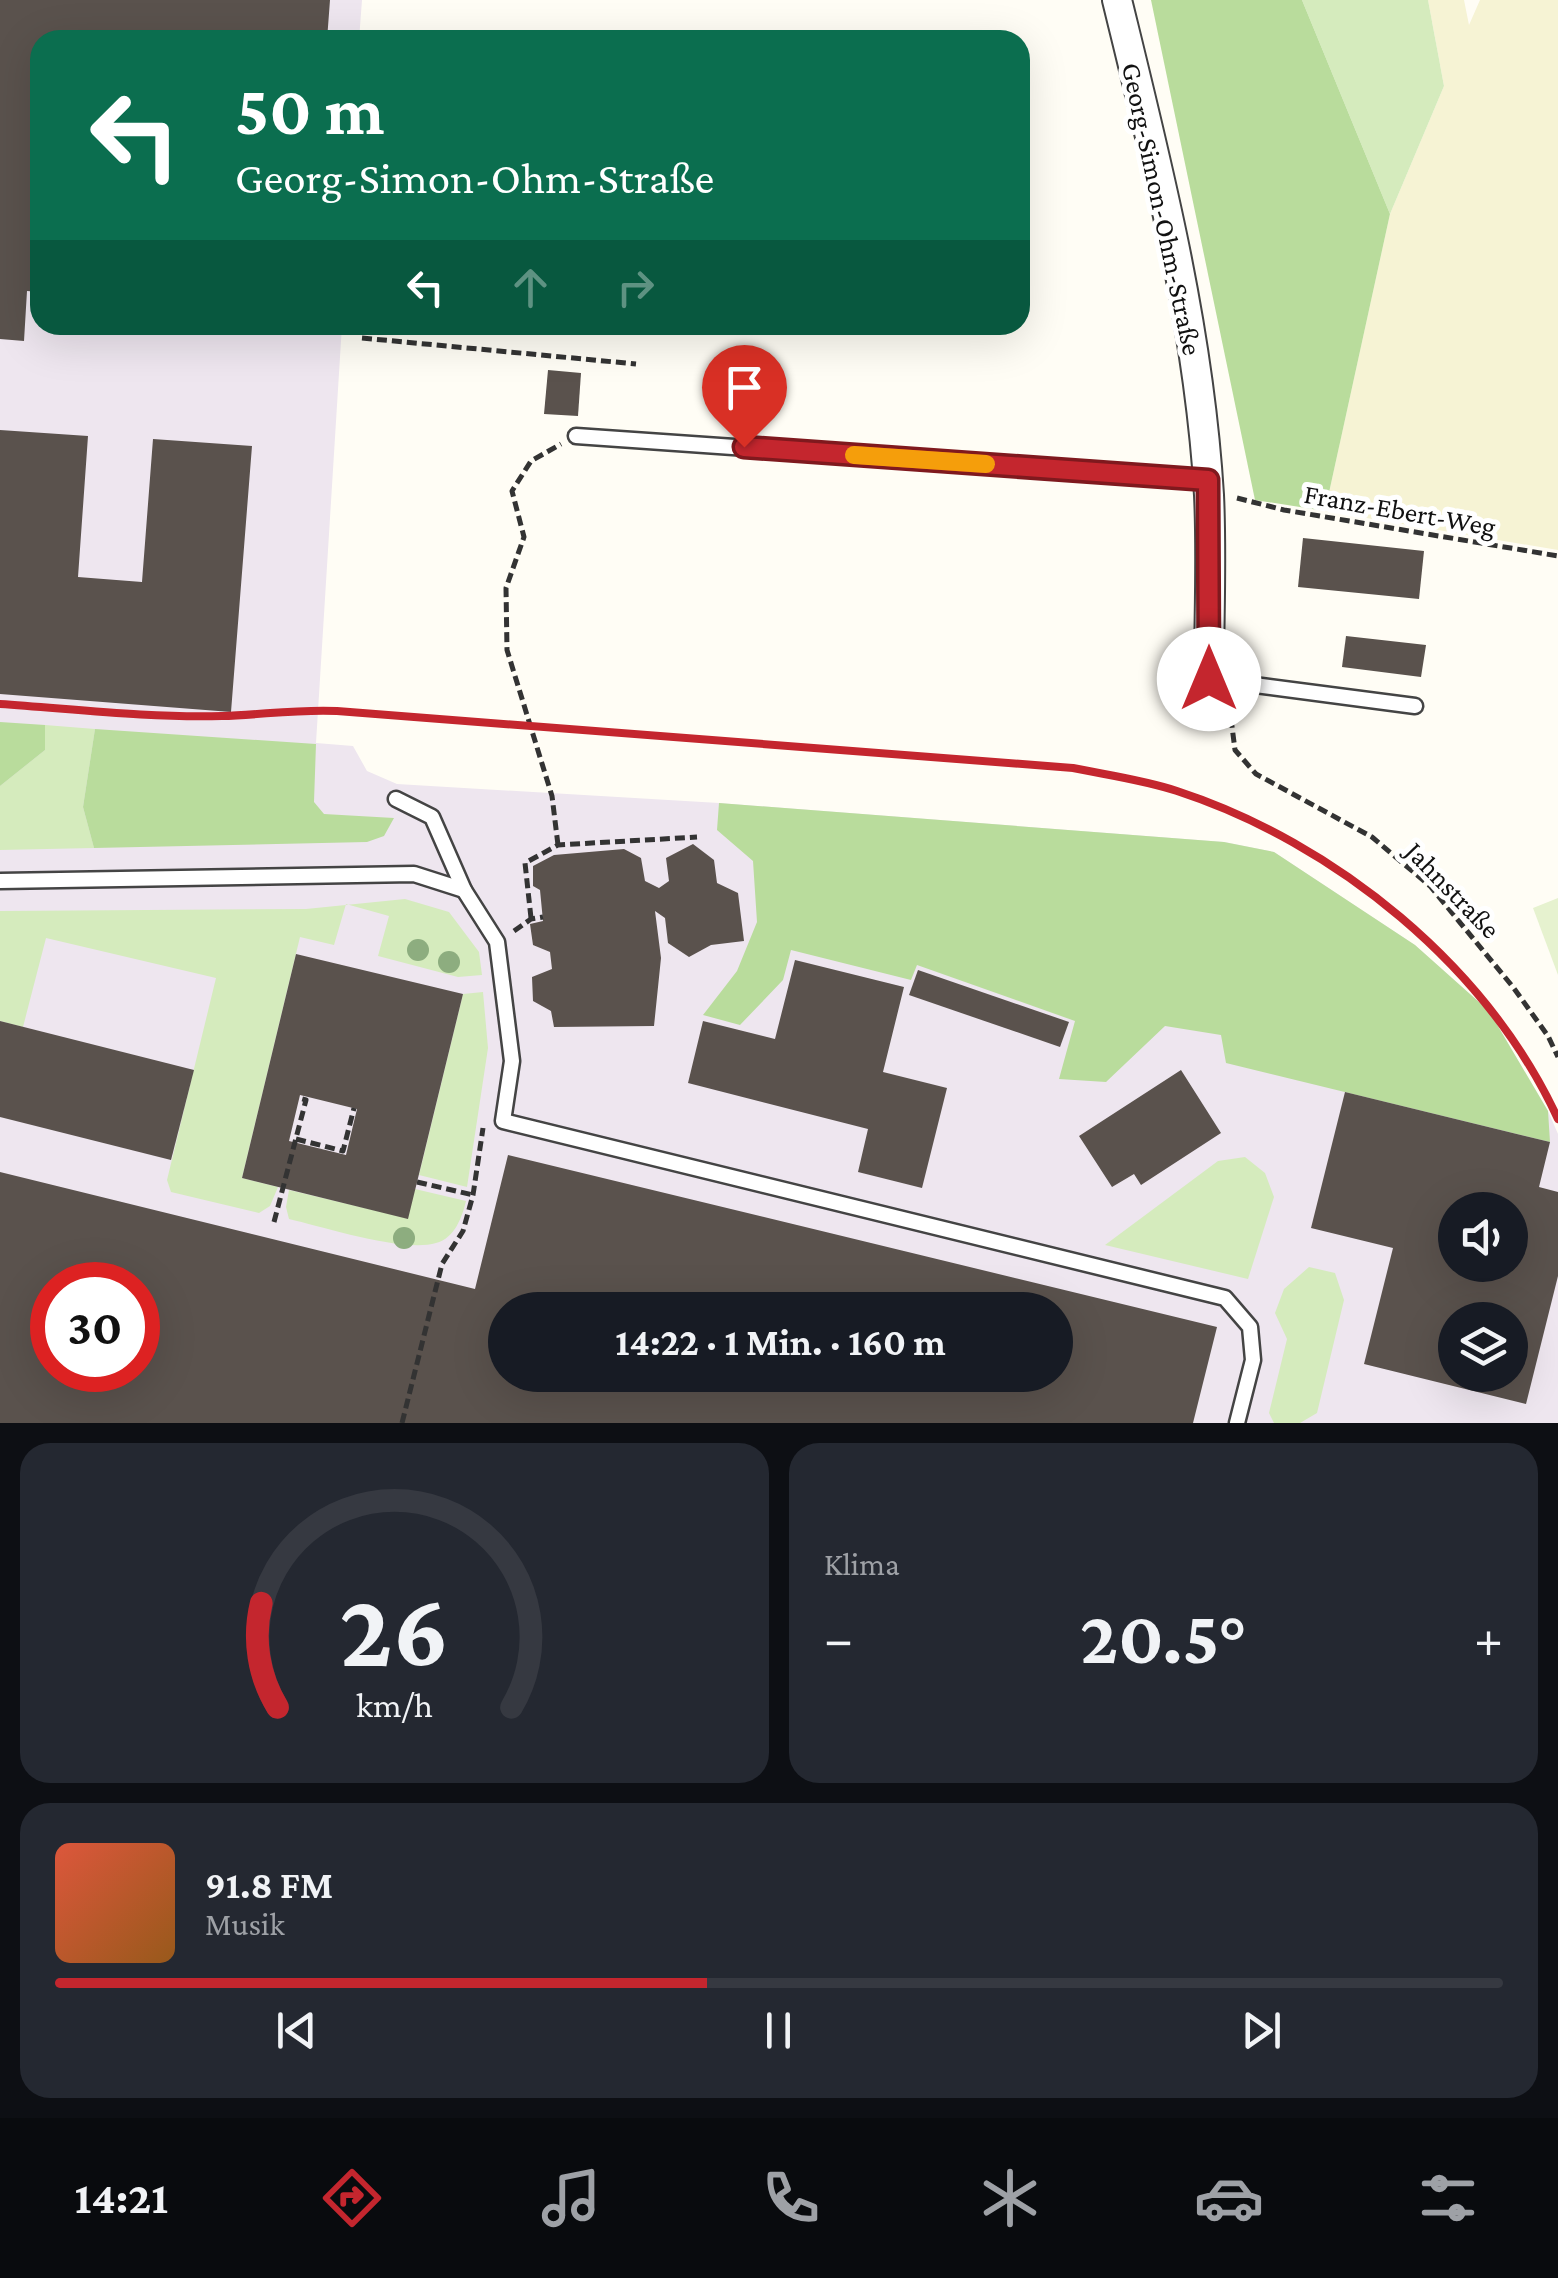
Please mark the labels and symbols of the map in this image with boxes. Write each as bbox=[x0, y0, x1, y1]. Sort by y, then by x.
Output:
street label: Georg-Simon-Ohm-Straße bbox=[1116, 60, 1208, 358]
pin bbox=[702, 345, 787, 448]
street label: Franz-Ebert-Weg bbox=[1302, 478, 1499, 542]
position arrow bbox=[1157, 627, 1261, 731]
street label: Jahnstraße bbox=[1397, 833, 1506, 945]
speed limit sign: 30 bbox=[30, 1262, 160, 1392]

